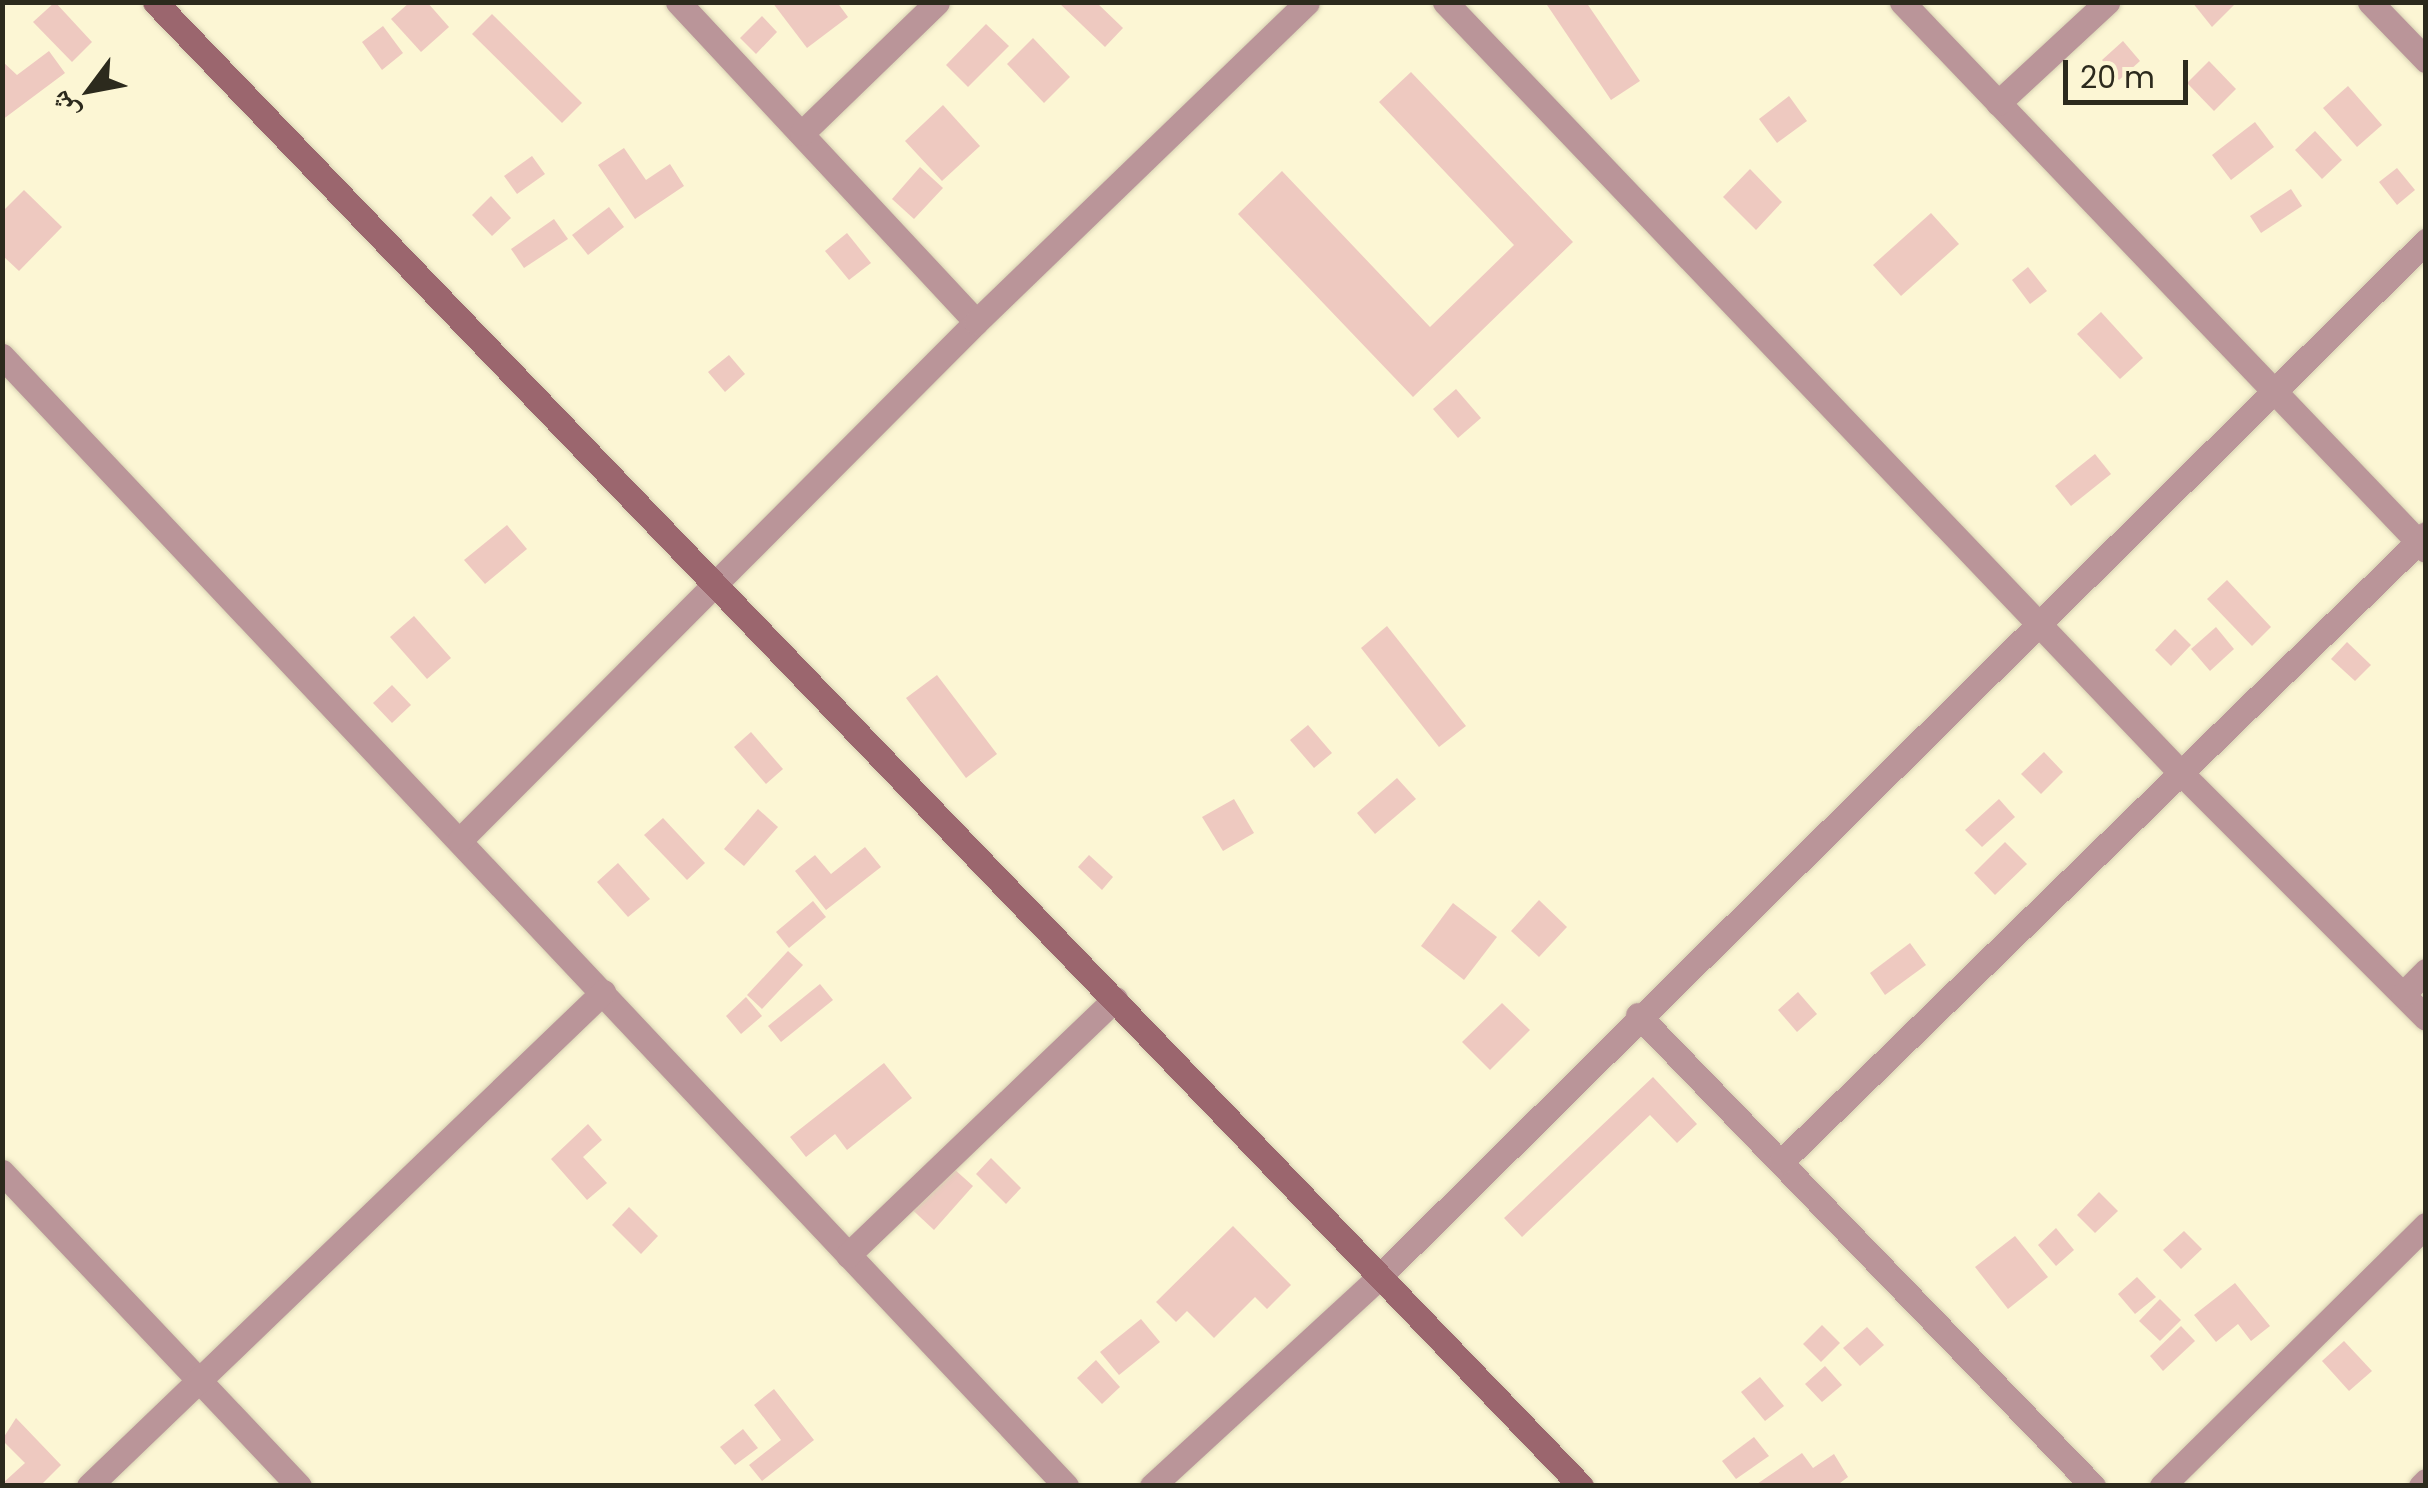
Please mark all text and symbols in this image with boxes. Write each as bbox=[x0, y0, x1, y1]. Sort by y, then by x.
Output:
north arrow bbox=[40, 40, 140, 140]
scale bar bbox=[2068, 40, 2193, 102]
text: 20 m bbox=[2080, 56, 2155, 99]
text: ش bbox=[40, 83, 89, 129]

